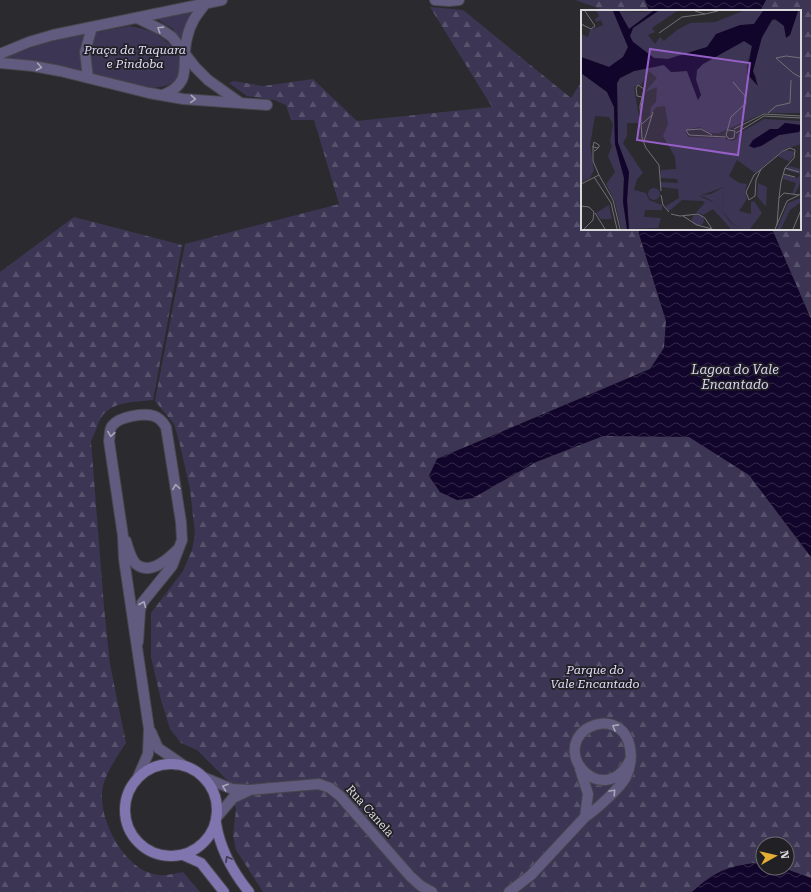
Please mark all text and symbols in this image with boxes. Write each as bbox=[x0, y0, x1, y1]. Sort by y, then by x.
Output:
inset map bbox=[581, 10, 801, 230]
one-way arrow bbox=[157, 26, 164, 34]
park label: Praça da Taquara e Pindoba bbox=[83, 43, 186, 71]
one-way arrow bbox=[36, 62, 42, 71]
one-way arrow bbox=[190, 95, 196, 104]
water label: Lagoa do Vale Encantado bbox=[690, 362, 779, 392]
one-way arrow bbox=[107, 431, 116, 437]
one-way arrow bbox=[172, 484, 181, 490]
one-way arrow bbox=[138, 601, 146, 608]
park label: Parque do Vale Encantado bbox=[550, 663, 640, 691]
one-way arrow bbox=[612, 725, 619, 732]
street label: Rua Canela bbox=[343, 782, 397, 840]
one-way arrow bbox=[222, 783, 229, 792]
one-way arrow bbox=[608, 789, 616, 797]
north arrow bbox=[755, 836, 795, 876]
text: N bbox=[777, 850, 792, 860]
one-way arrow bbox=[225, 856, 232, 863]

